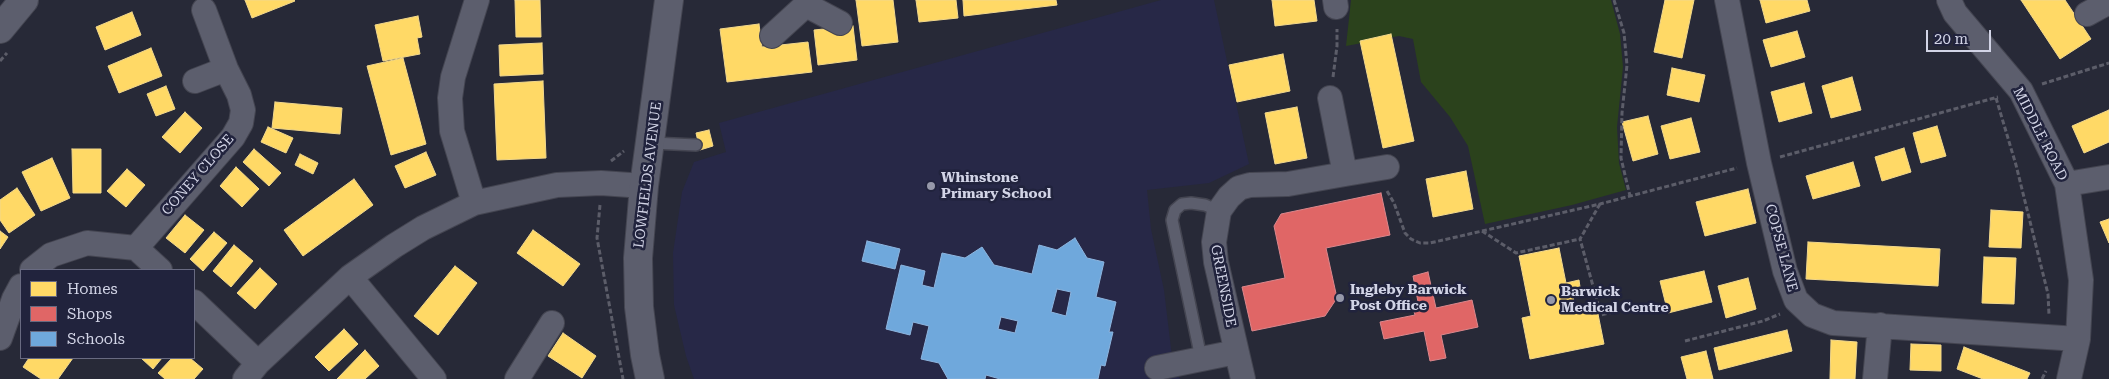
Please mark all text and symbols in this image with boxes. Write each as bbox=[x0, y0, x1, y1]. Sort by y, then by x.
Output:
scale bar bbox=[1929, 20, 1994, 52]
text: 20 m bbox=[1934, 30, 1968, 48]
street label: MIDDLE ROAD bbox=[2009, 85, 2071, 183]
street label: LOWFIELDS AVENUE bbox=[631, 101, 665, 249]
street label: CONEY CLOSE bbox=[158, 131, 238, 219]
place label: Whinstone Primary School bbox=[941, 170, 1051, 202]
marker: Whinstone Primary School bbox=[925, 180, 937, 192]
street label: COPSE LANE bbox=[1761, 202, 1801, 294]
street label: GREENSIDE bbox=[1207, 243, 1239, 329]
legend bbox=[20, 269, 195, 359]
text: Homes bbox=[67, 280, 118, 298]
place label: Ingleby Barwick Post Office bbox=[1350, 282, 1467, 314]
place label: Barwick Medical Centre bbox=[1561, 284, 1669, 316]
marker: Ingleby Barwick Post Office bbox=[1334, 292, 1346, 304]
marker: Barwick Medical Centre bbox=[1545, 294, 1557, 306]
text: Shops bbox=[67, 305, 112, 323]
text: Schools bbox=[67, 330, 125, 348]

